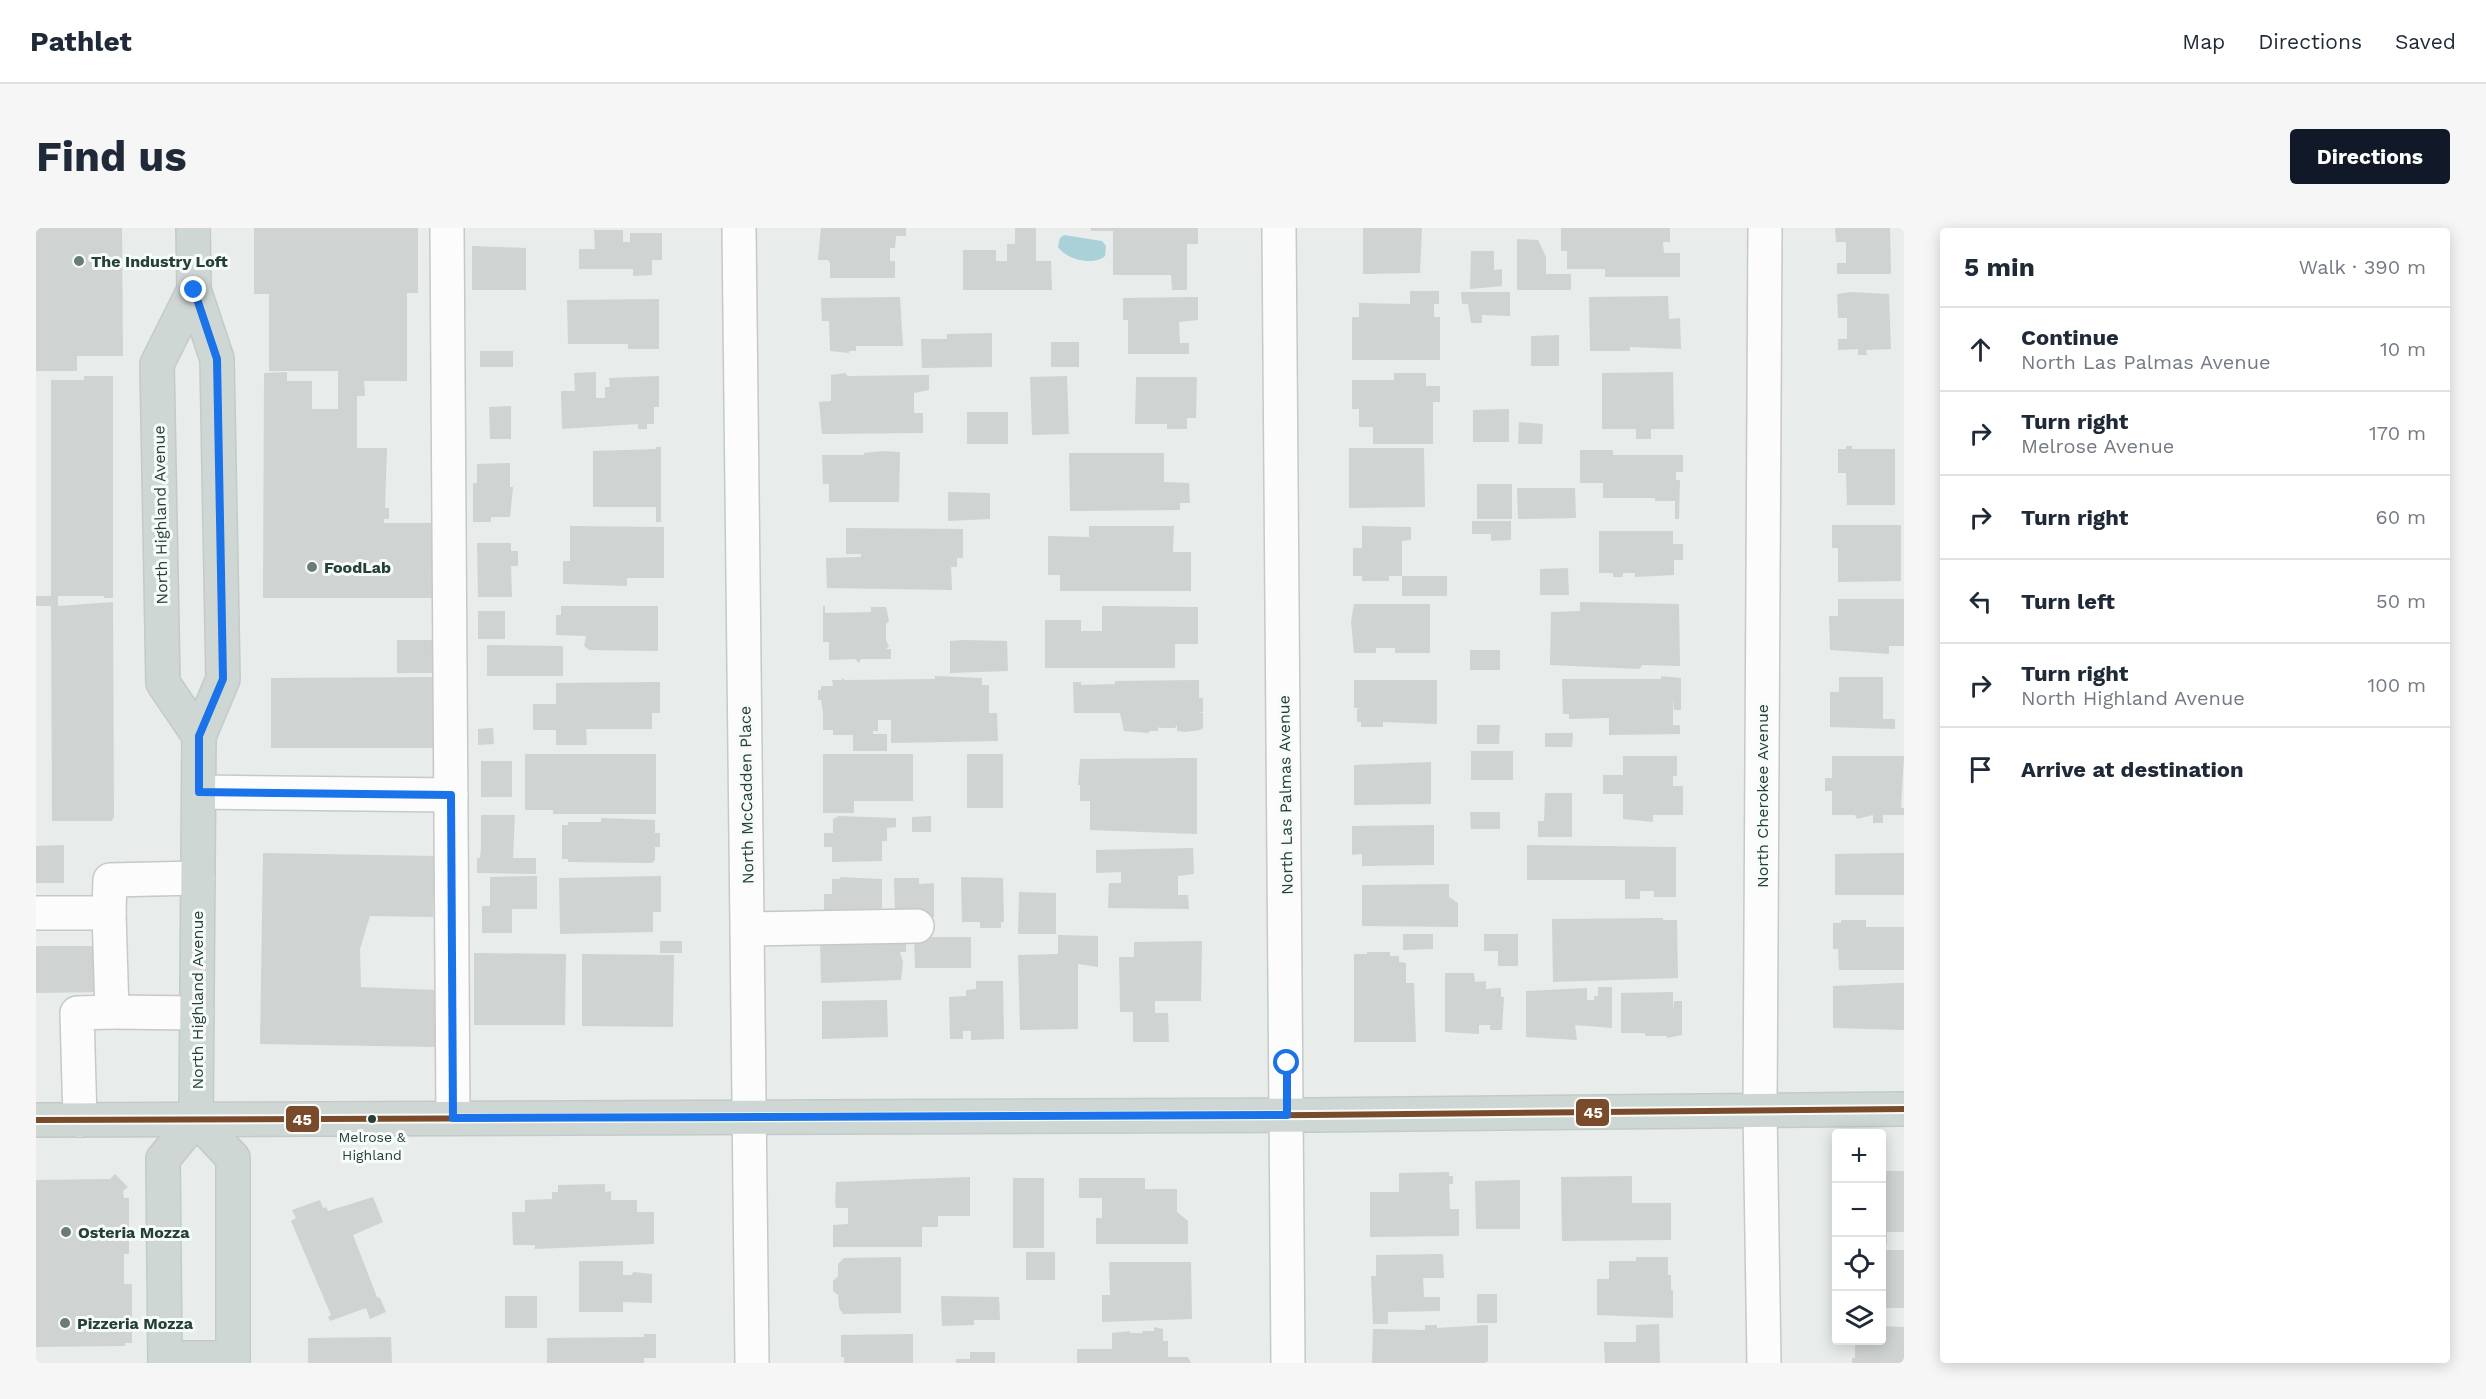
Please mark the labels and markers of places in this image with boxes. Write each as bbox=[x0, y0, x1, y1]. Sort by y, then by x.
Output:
place label: The Industry Loft bbox=[91, 252, 228, 271]
marker: The Industry Loft bbox=[72, 254, 86, 268]
place label: FoodLab bbox=[324, 558, 391, 577]
marker: FoodLab bbox=[305, 560, 319, 574]
marker: Melrose & Highland bbox=[366, 1113, 378, 1125]
place label: Melrose & Highland bbox=[338, 1129, 406, 1163]
place label: Osteria Mozza bbox=[78, 1223, 190, 1242]
marker: Osteria Mozza bbox=[59, 1225, 73, 1239]
place label: Pizzeria Mozza bbox=[77, 1314, 194, 1333]
marker: Pizzeria Mozza bbox=[58, 1316, 72, 1330]

